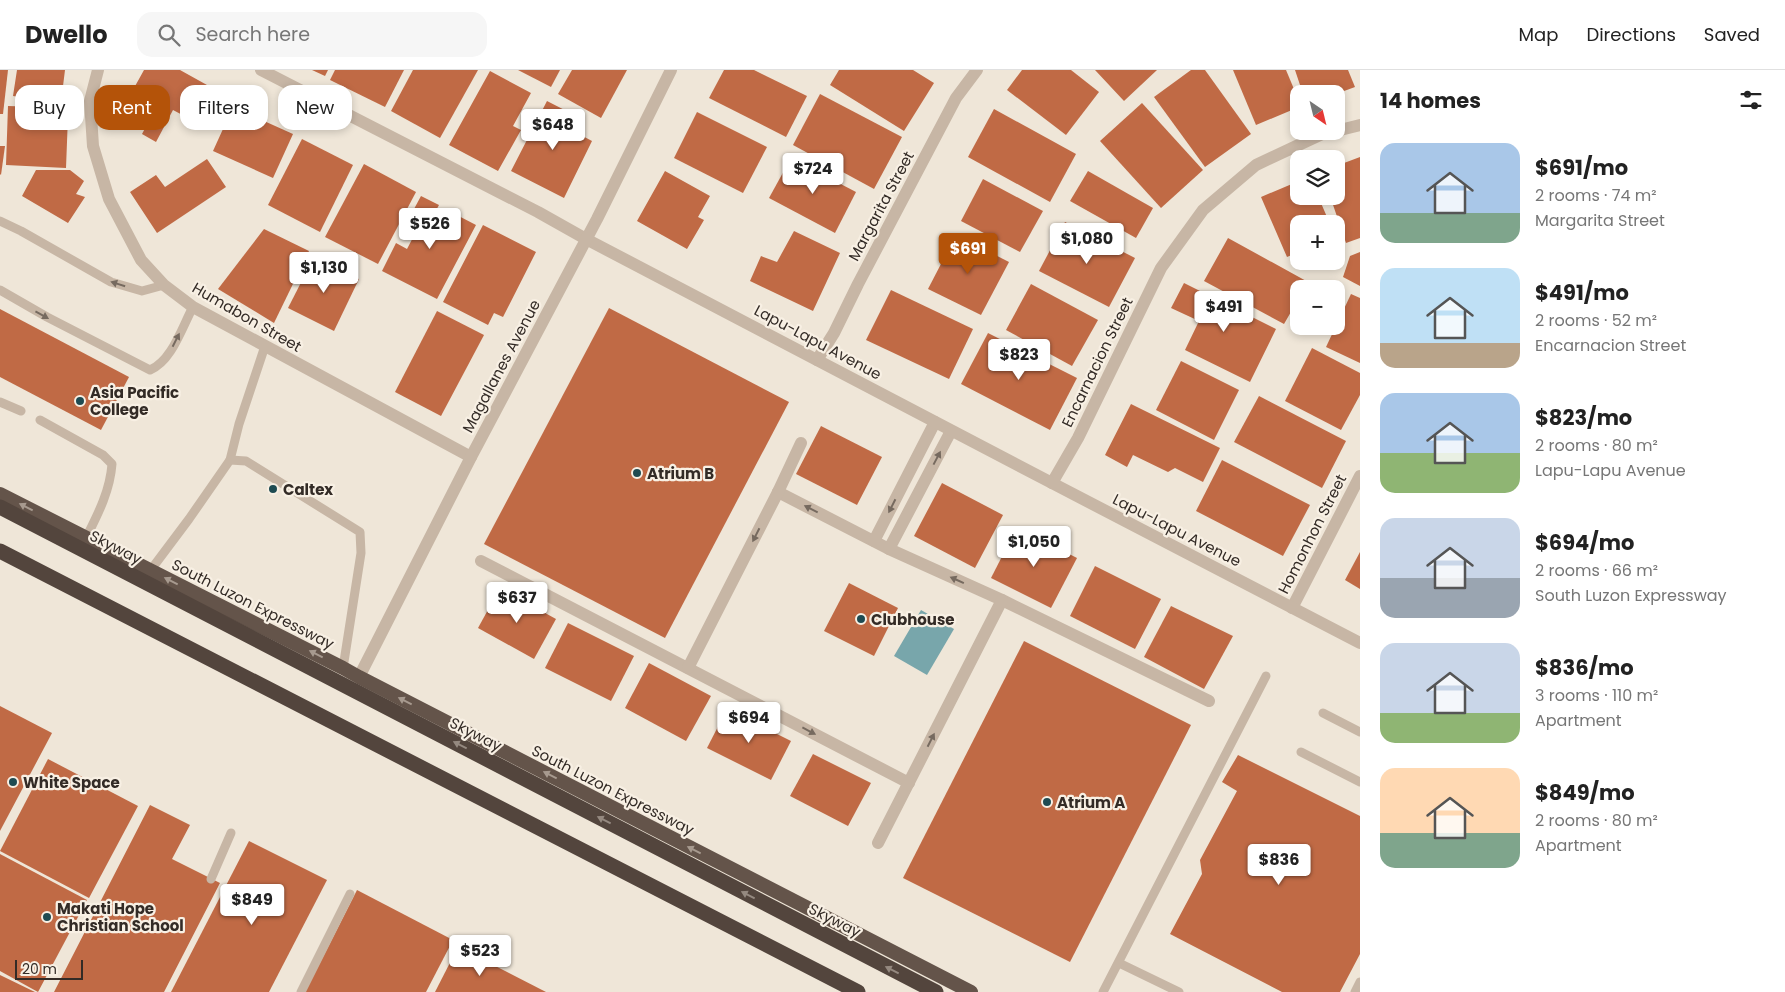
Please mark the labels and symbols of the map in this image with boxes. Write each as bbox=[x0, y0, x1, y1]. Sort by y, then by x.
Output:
north arrow bbox=[1290, 85, 1345, 140]
pin: $648 bbox=[523, 108, 583, 151]
street label: Margarita Street bbox=[843, 147, 919, 265]
pin: $724 bbox=[783, 152, 843, 195]
pin: $526 bbox=[400, 208, 460, 250]
pin: $1,080 bbox=[1046, 222, 1128, 265]
pin: $691 bbox=[938, 232, 998, 275]
pin: $1,130 bbox=[283, 252, 365, 294]
street label: Humabon Street bbox=[189, 277, 305, 357]
one-way arrow bbox=[110, 279, 125, 287]
pin: $491 bbox=[1194, 290, 1254, 333]
street label: Encarnacion Street bbox=[1056, 294, 1138, 430]
street label: Magallanes Avenue bbox=[457, 296, 545, 436]
street label: Lapu-Lapu Avenue bbox=[751, 300, 885, 384]
one-way arrow bbox=[36, 310, 49, 319]
one-way arrow bbox=[172, 333, 180, 347]
pin: $823 bbox=[989, 338, 1049, 381]
place label: Asia Pacific College bbox=[90, 382, 179, 420]
marker: Asia Pacific College bbox=[74, 395, 86, 407]
one-way arrow bbox=[933, 450, 941, 465]
place label: Atrium B bbox=[647, 463, 714, 484]
marker: Atrium B bbox=[631, 467, 643, 479]
street label: Homonhon Street bbox=[1273, 471, 1351, 597]
place label: Caltex bbox=[283, 479, 333, 500]
marker: Caltex bbox=[267, 483, 279, 495]
street label: Lapu-Lapu Avenue bbox=[1109, 489, 1245, 571]
one-way arrow bbox=[888, 499, 896, 513]
one-way arrow bbox=[19, 503, 33, 511]
one-way arrow bbox=[804, 505, 819, 513]
street label: Skyway bbox=[86, 525, 146, 569]
pin: $1,050 bbox=[993, 526, 1075, 568]
one-way arrow bbox=[752, 528, 760, 543]
street label: South Luzon Expressway bbox=[168, 554, 338, 654]
one-way arrow bbox=[950, 576, 964, 584]
one-way arrow bbox=[164, 577, 178, 585]
pin: $637 bbox=[487, 582, 547, 624]
place label: Clubhouse bbox=[871, 609, 955, 630]
marker: Clubhouse bbox=[855, 613, 867, 625]
one-way arrow bbox=[309, 650, 323, 658]
one-way arrow bbox=[398, 697, 412, 705]
pin: $694 bbox=[719, 702, 779, 744]
street label: Skyway bbox=[446, 712, 506, 756]
one-way arrow bbox=[802, 727, 816, 735]
one-way arrow bbox=[927, 733, 935, 747]
street label: South Luzon Expressway bbox=[528, 740, 698, 840]
one-way arrow bbox=[452, 741, 467, 749]
one-way arrow bbox=[543, 771, 557, 779]
place label: White Space bbox=[23, 772, 120, 793]
marker: White Space bbox=[7, 776, 19, 788]
place label: Atrium A bbox=[1057, 792, 1125, 813]
marker: Atrium A bbox=[1041, 796, 1053, 808]
one-way arrow bbox=[597, 816, 611, 824]
pin: $836 bbox=[1249, 844, 1309, 886]
one-way arrow bbox=[687, 846, 702, 854]
pin: $849 bbox=[222, 884, 282, 926]
one-way arrow bbox=[741, 891, 755, 899]
place label: Makati Hope Christian School bbox=[57, 898, 184, 936]
street label: Skyway bbox=[805, 898, 865, 942]
marker: Makati Hope Christian School bbox=[41, 911, 53, 923]
pin: $523 bbox=[450, 934, 510, 977]
scale bar bbox=[15, 957, 82, 980]
one-way arrow bbox=[885, 966, 900, 974]

